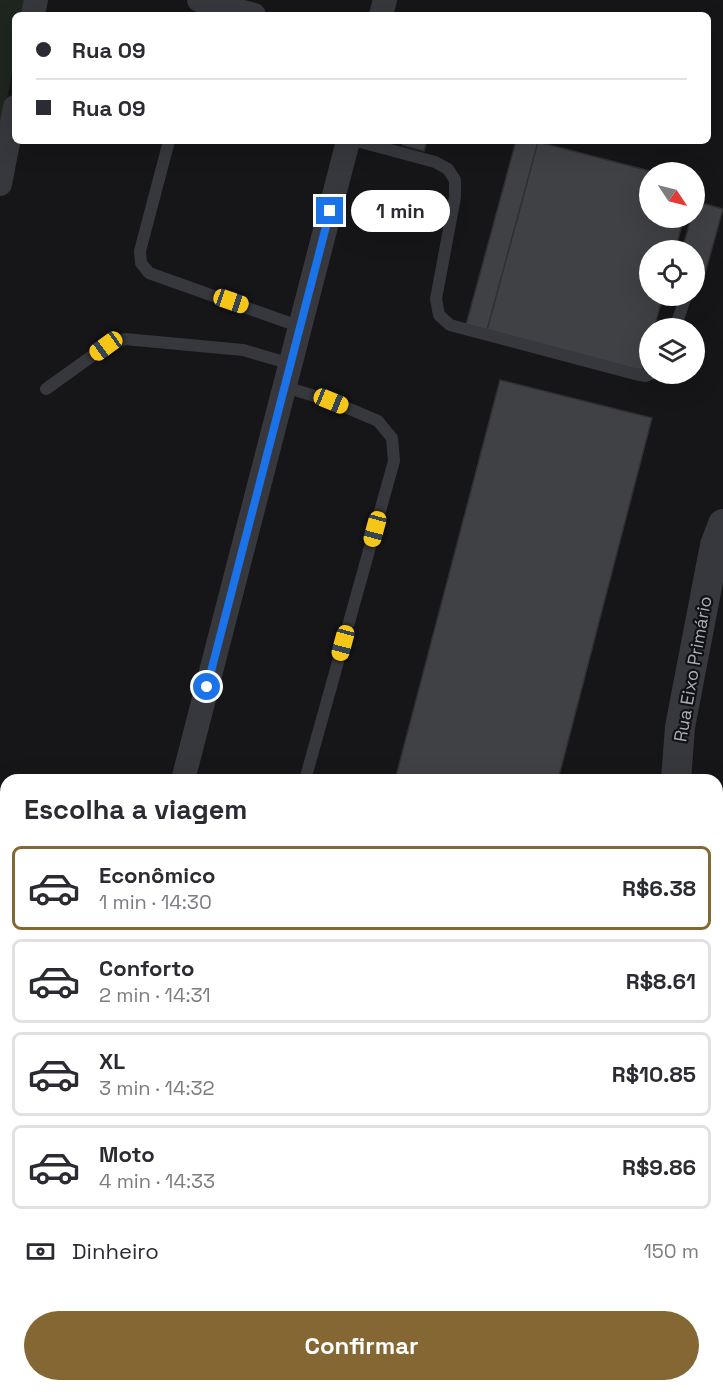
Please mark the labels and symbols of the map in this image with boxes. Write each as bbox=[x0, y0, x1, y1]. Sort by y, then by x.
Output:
north arrow bbox=[639, 162, 705, 228]
callout: 1 min bbox=[351, 190, 450, 232]
route end bbox=[316, 197, 343, 224]
car bbox=[211, 287, 251, 315]
car bbox=[86, 328, 126, 364]
car bbox=[311, 386, 351, 416]
car bbox=[362, 509, 388, 549]
street label: Rua Eixo Primário bbox=[668, 594, 717, 744]
car bbox=[330, 623, 356, 663]
route start bbox=[193, 673, 220, 700]

